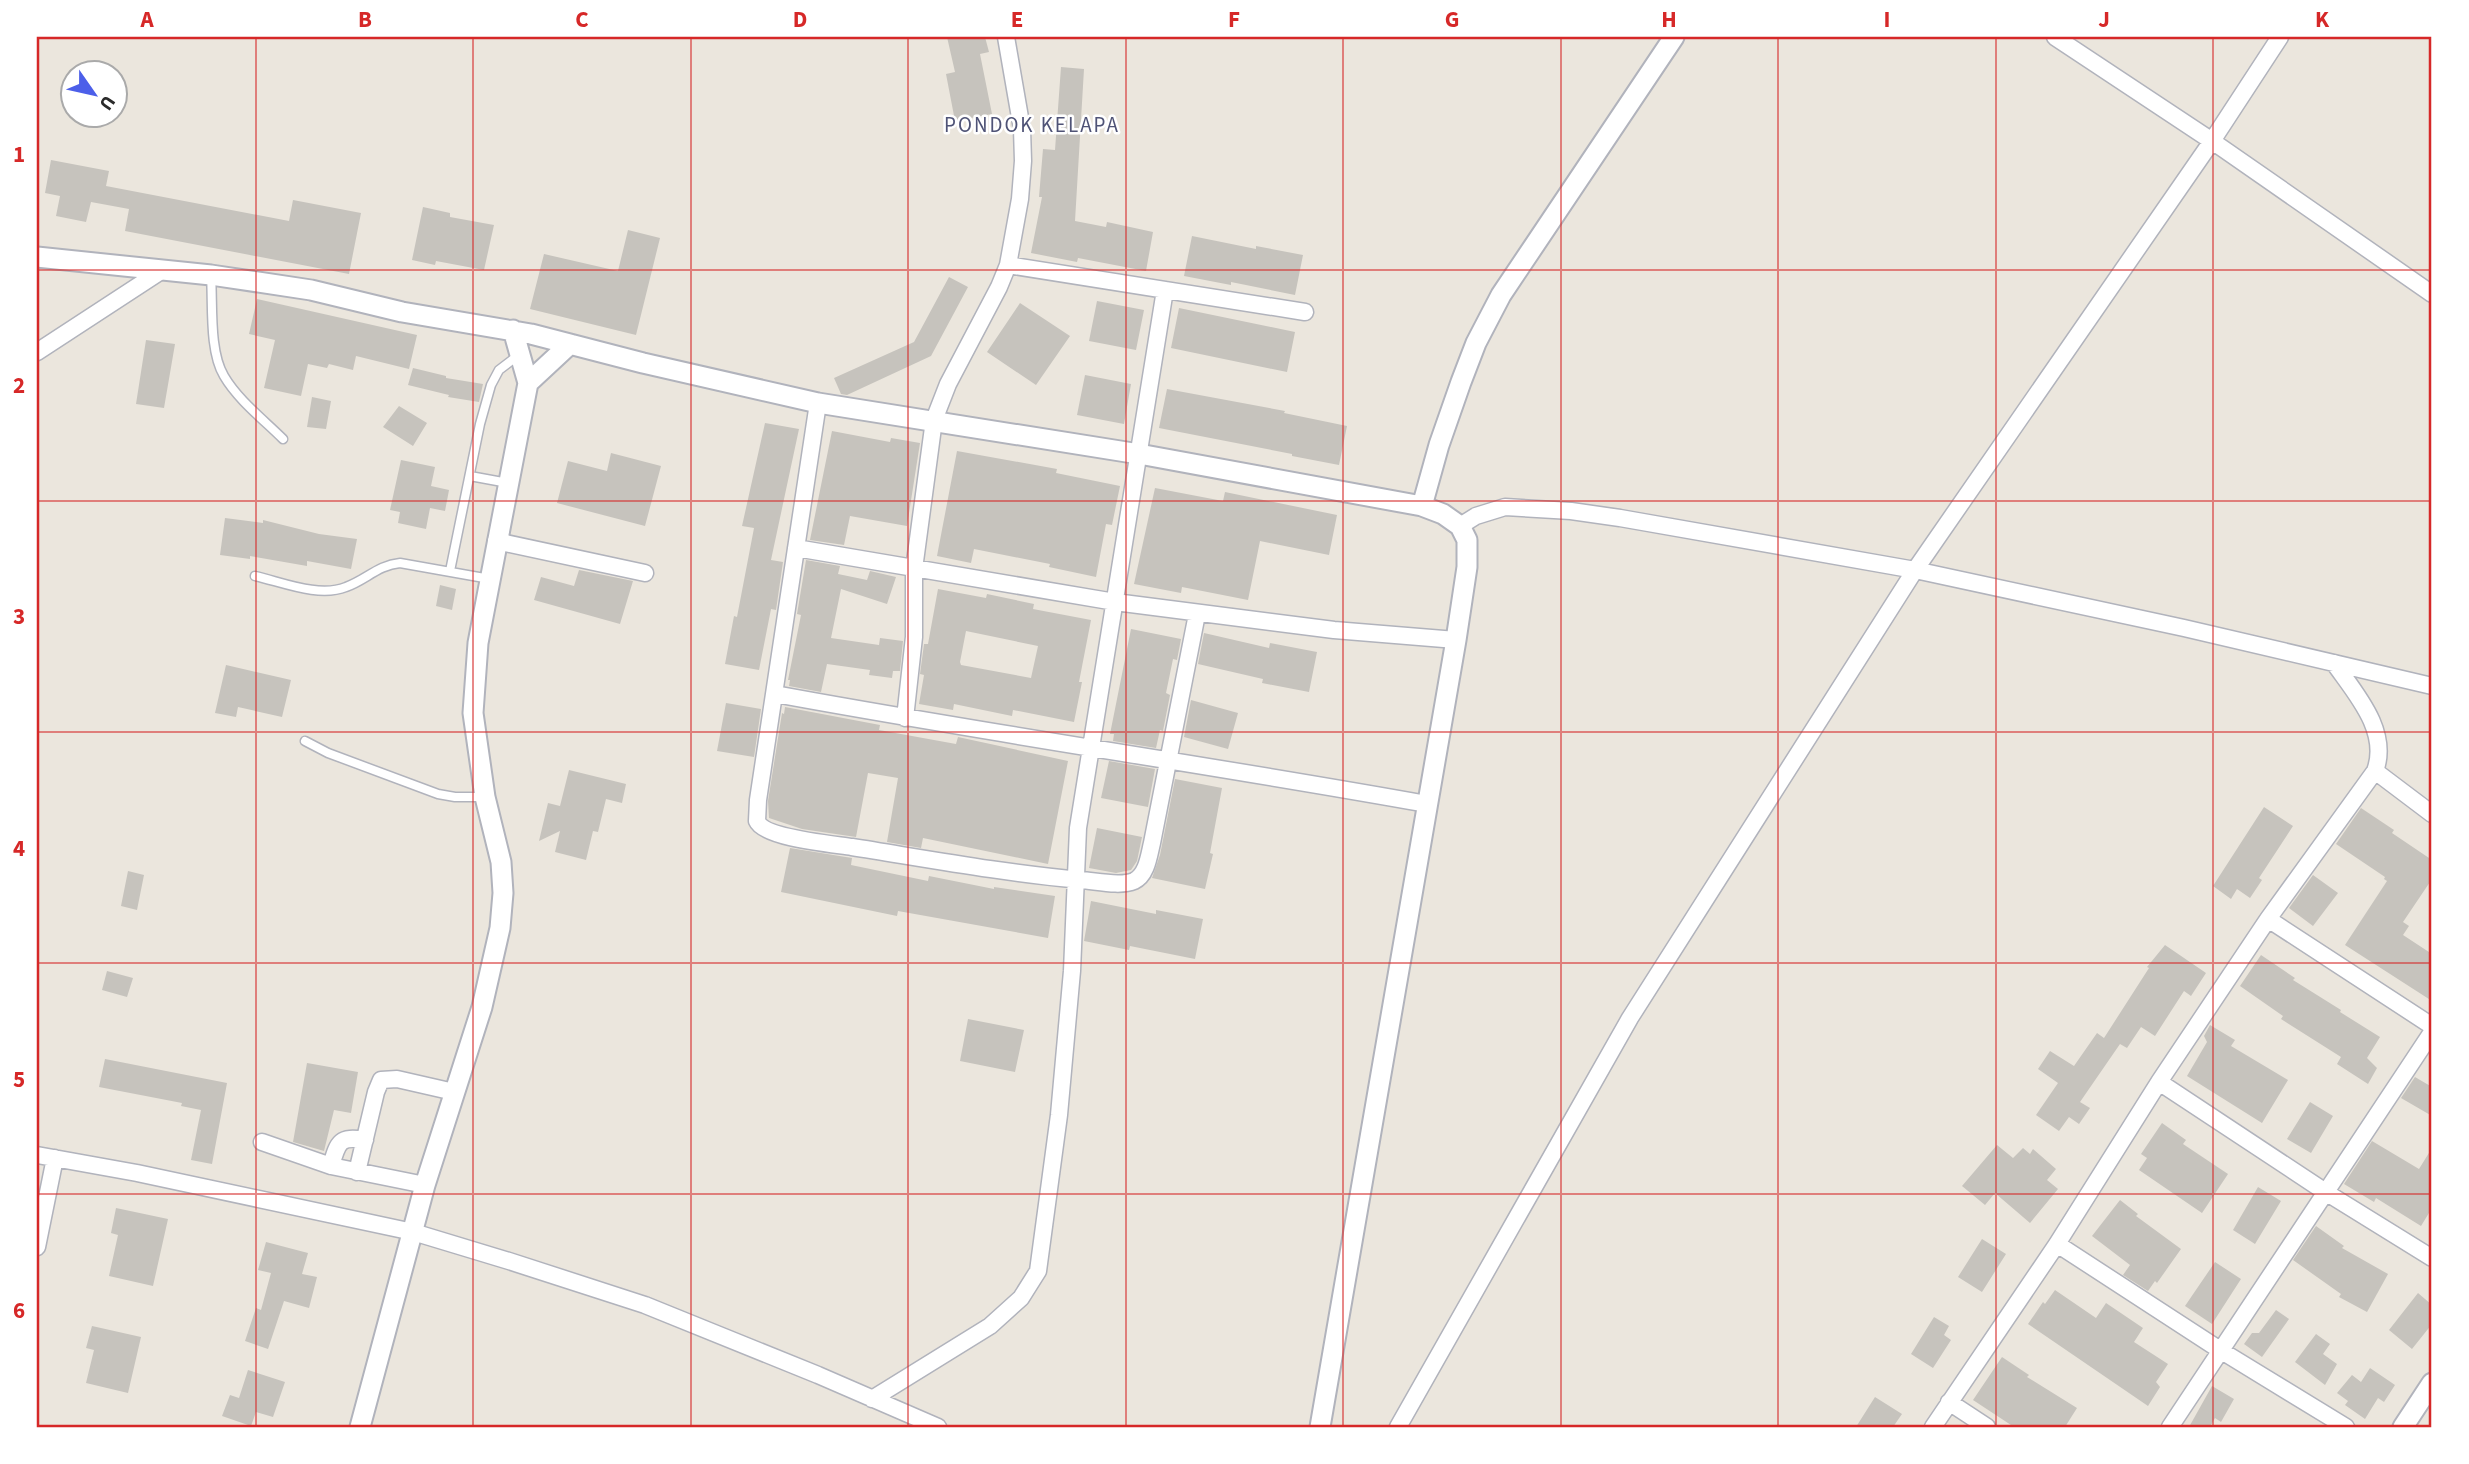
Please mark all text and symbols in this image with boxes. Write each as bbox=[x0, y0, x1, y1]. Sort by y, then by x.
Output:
text: A bbox=[139, 3, 154, 36]
text: B bbox=[358, 3, 372, 36]
text: C bbox=[575, 3, 589, 36]
text: D bbox=[793, 3, 807, 36]
text: E bbox=[1011, 3, 1023, 36]
text: F bbox=[1228, 3, 1240, 36]
text: G bbox=[1445, 3, 1459, 36]
text: H bbox=[1661, 3, 1677, 36]
text: I bbox=[1884, 3, 1890, 36]
text: J bbox=[2098, 3, 2110, 36]
text: K bbox=[2315, 3, 2330, 36]
north arrow bbox=[60, 60, 130, 130]
text: U bbox=[92, 90, 122, 115]
district label: PONDOK KELAPA bbox=[944, 110, 1120, 140]
text: 1 bbox=[13, 138, 25, 171]
text: 2 bbox=[13, 369, 25, 402]
text: 3 bbox=[13, 600, 25, 633]
text: 4 bbox=[13, 832, 25, 865]
text: 5 bbox=[13, 1063, 25, 1096]
text: 6 bbox=[13, 1294, 25, 1327]

